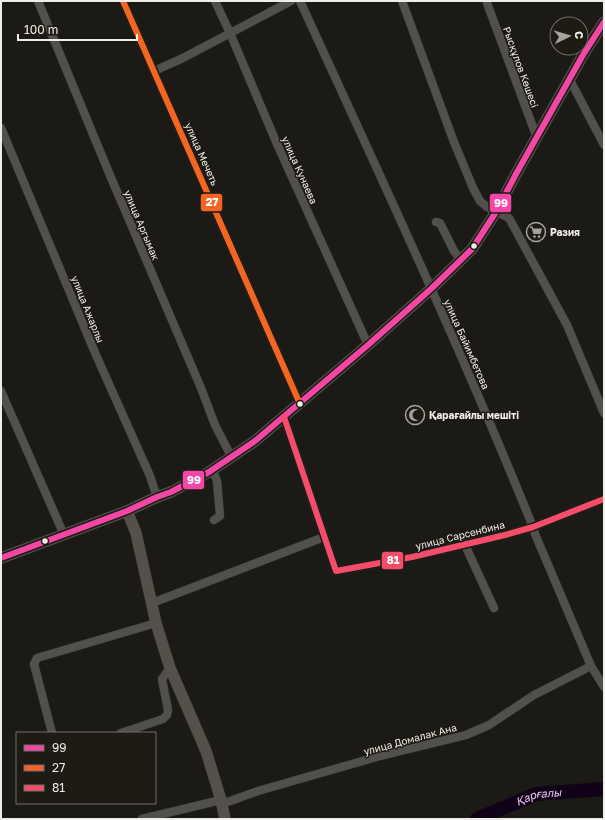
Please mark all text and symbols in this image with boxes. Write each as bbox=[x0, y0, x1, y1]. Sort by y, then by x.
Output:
scale bar bbox=[18, 16, 137, 42]
north arrow bbox=[549, 16, 589, 56]
text: 100 m bbox=[24, 22, 58, 37]
street label: Рысқұлов Көшесі bbox=[500, 25, 541, 109]
text: С bbox=[573, 31, 586, 40]
street label: улица Мечеть bbox=[183, 121, 221, 187]
street label: улица Кунаева bbox=[280, 134, 320, 206]
street label: улица Аргымак bbox=[122, 188, 162, 262]
line badge: 27 bbox=[200, 193, 223, 212]
line badge: 99 bbox=[489, 193, 512, 213]
text: 27 bbox=[206, 195, 218, 208]
text: 99 bbox=[494, 196, 508, 209]
supermarket icon: Разия bbox=[525, 221, 547, 243]
place label: Разия bbox=[550, 226, 580, 238]
unlabelled marker bbox=[469, 241, 479, 251]
street label: улица Ажарлы bbox=[69, 274, 107, 344]
street label: улица Байимбетова bbox=[442, 297, 492, 391]
unlabelled marker bbox=[295, 399, 305, 409]
mosque icon: Қарағайлы мешіті bbox=[404, 404, 426, 426]
place label: Қарағайлы мешіті bbox=[429, 409, 519, 421]
line badge: 99 bbox=[182, 470, 205, 490]
text: 99 bbox=[187, 473, 201, 486]
street label: улица Сарсенбина bbox=[414, 518, 506, 552]
unlabelled marker bbox=[40, 536, 50, 546]
line badge: 81 bbox=[381, 551, 404, 570]
text: 81 bbox=[387, 553, 400, 566]
street label: улица Домалак Ана bbox=[362, 721, 458, 757]
legend bbox=[16, 732, 156, 804]
text: 99 bbox=[52, 740, 67, 755]
text: 27 bbox=[52, 760, 65, 775]
text: 81 bbox=[52, 780, 65, 795]
water label: Қарғалы bbox=[514, 785, 563, 808]

